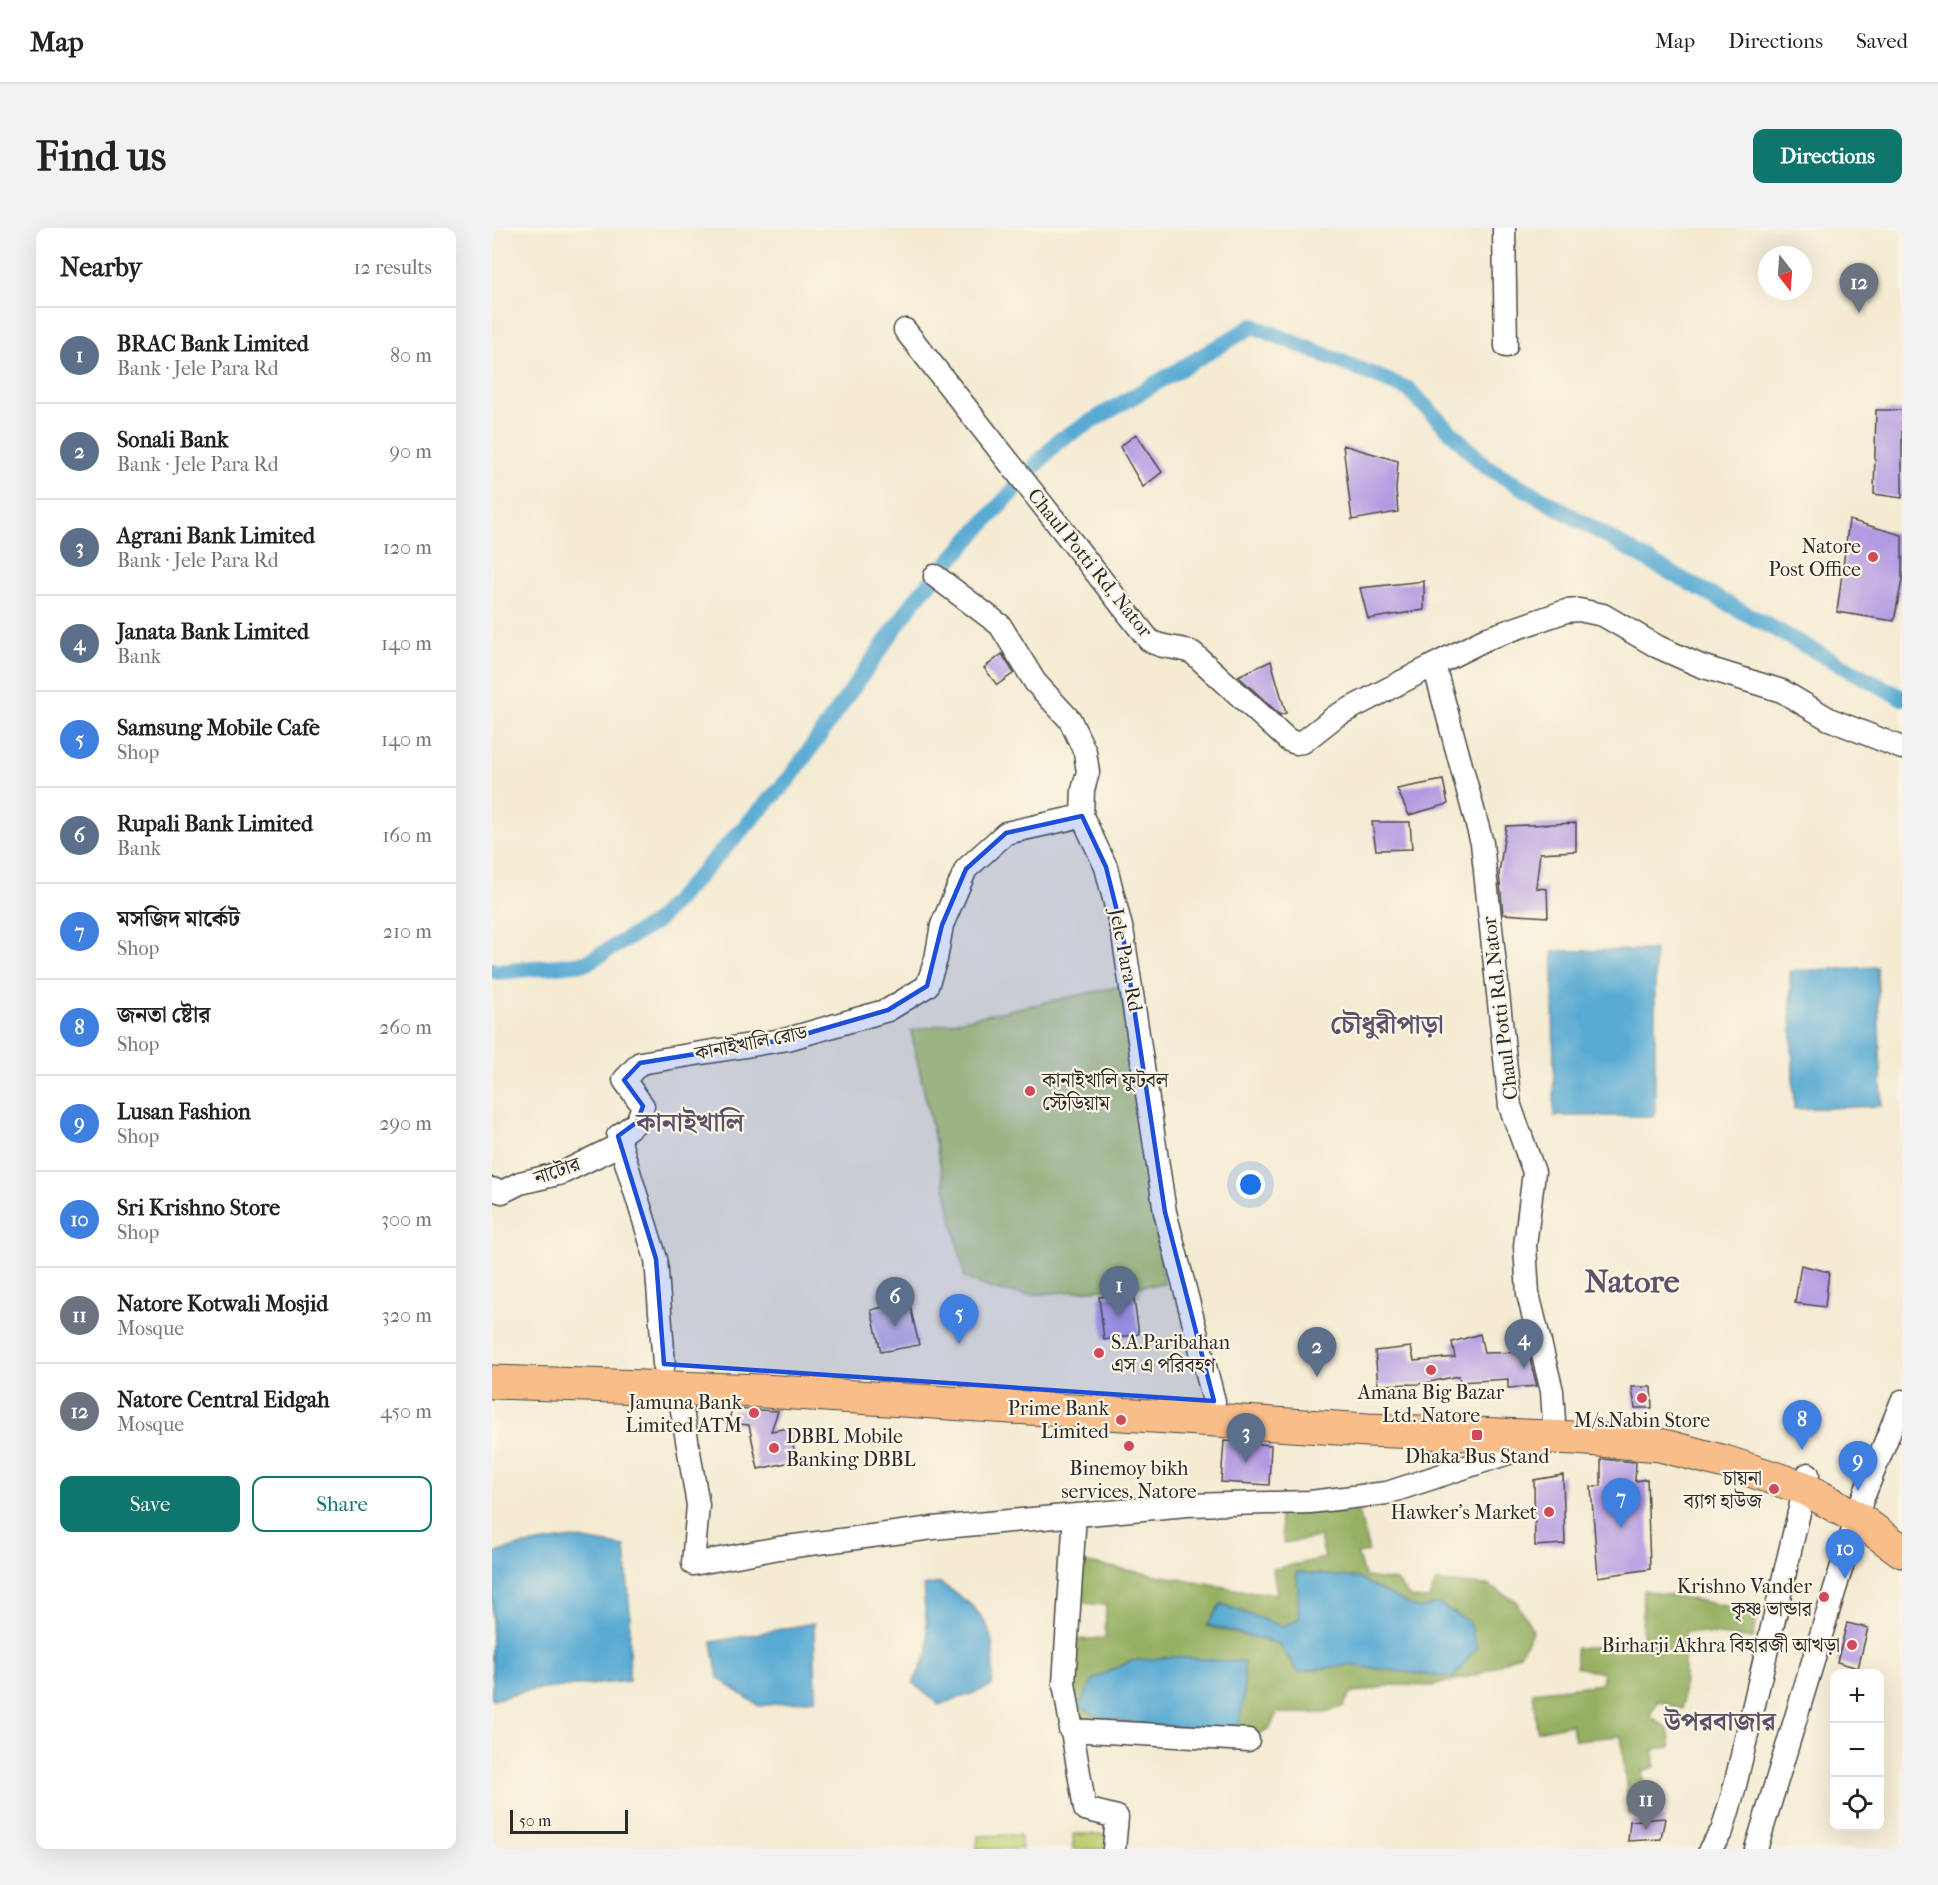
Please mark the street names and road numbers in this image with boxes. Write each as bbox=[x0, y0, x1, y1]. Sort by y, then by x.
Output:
street label: Chaul Potti Rd, Nator bbox=[1023, 484, 1157, 642]
street label: Jele Para Rd bbox=[1104, 904, 1148, 1015]
street label: Chaul Potti Rd, Nator bbox=[1477, 914, 1523, 1101]
street label: কানাইখালি রোড bbox=[692, 1020, 810, 1065]
street label: নাটোর bbox=[530, 1151, 584, 1190]

